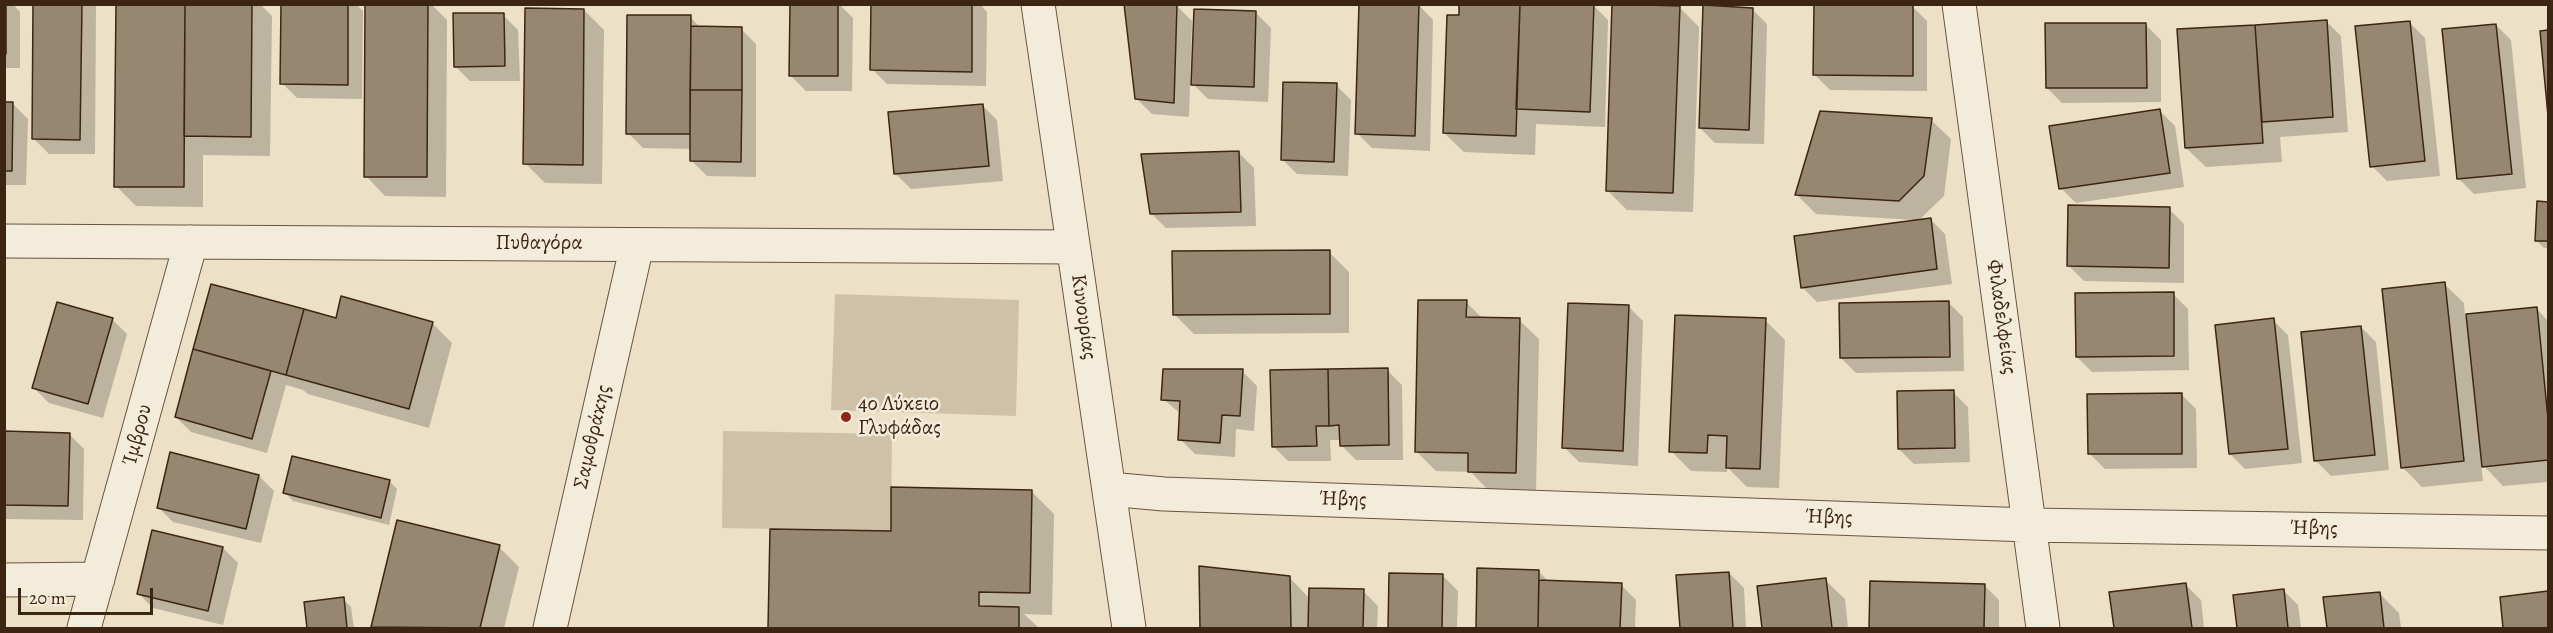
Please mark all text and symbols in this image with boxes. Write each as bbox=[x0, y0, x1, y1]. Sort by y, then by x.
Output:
street label: Πυθαγόρα bbox=[496, 231, 582, 257]
street label: Φιλαδελφείας bbox=[1980, 258, 2022, 376]
street label: Κυνουρίας bbox=[1065, 273, 1101, 361]
street label: Σαμοθράκης bbox=[569, 383, 617, 491]
place label: 4ο Λύκειο Γλυφάδας bbox=[858, 392, 941, 442]
street label: Ίμβρου bbox=[118, 402, 158, 468]
marker: 4ο Λύκειο Γλυφάδας bbox=[839, 410, 853, 424]
street label: Ήβης bbox=[1319, 487, 1367, 513]
street label: Ήβης bbox=[1805, 505, 1853, 531]
street label: Ήβης bbox=[2290, 516, 2338, 542]
scale bar bbox=[21, 576, 156, 614]
text: 20 m bbox=[29, 586, 66, 610]

